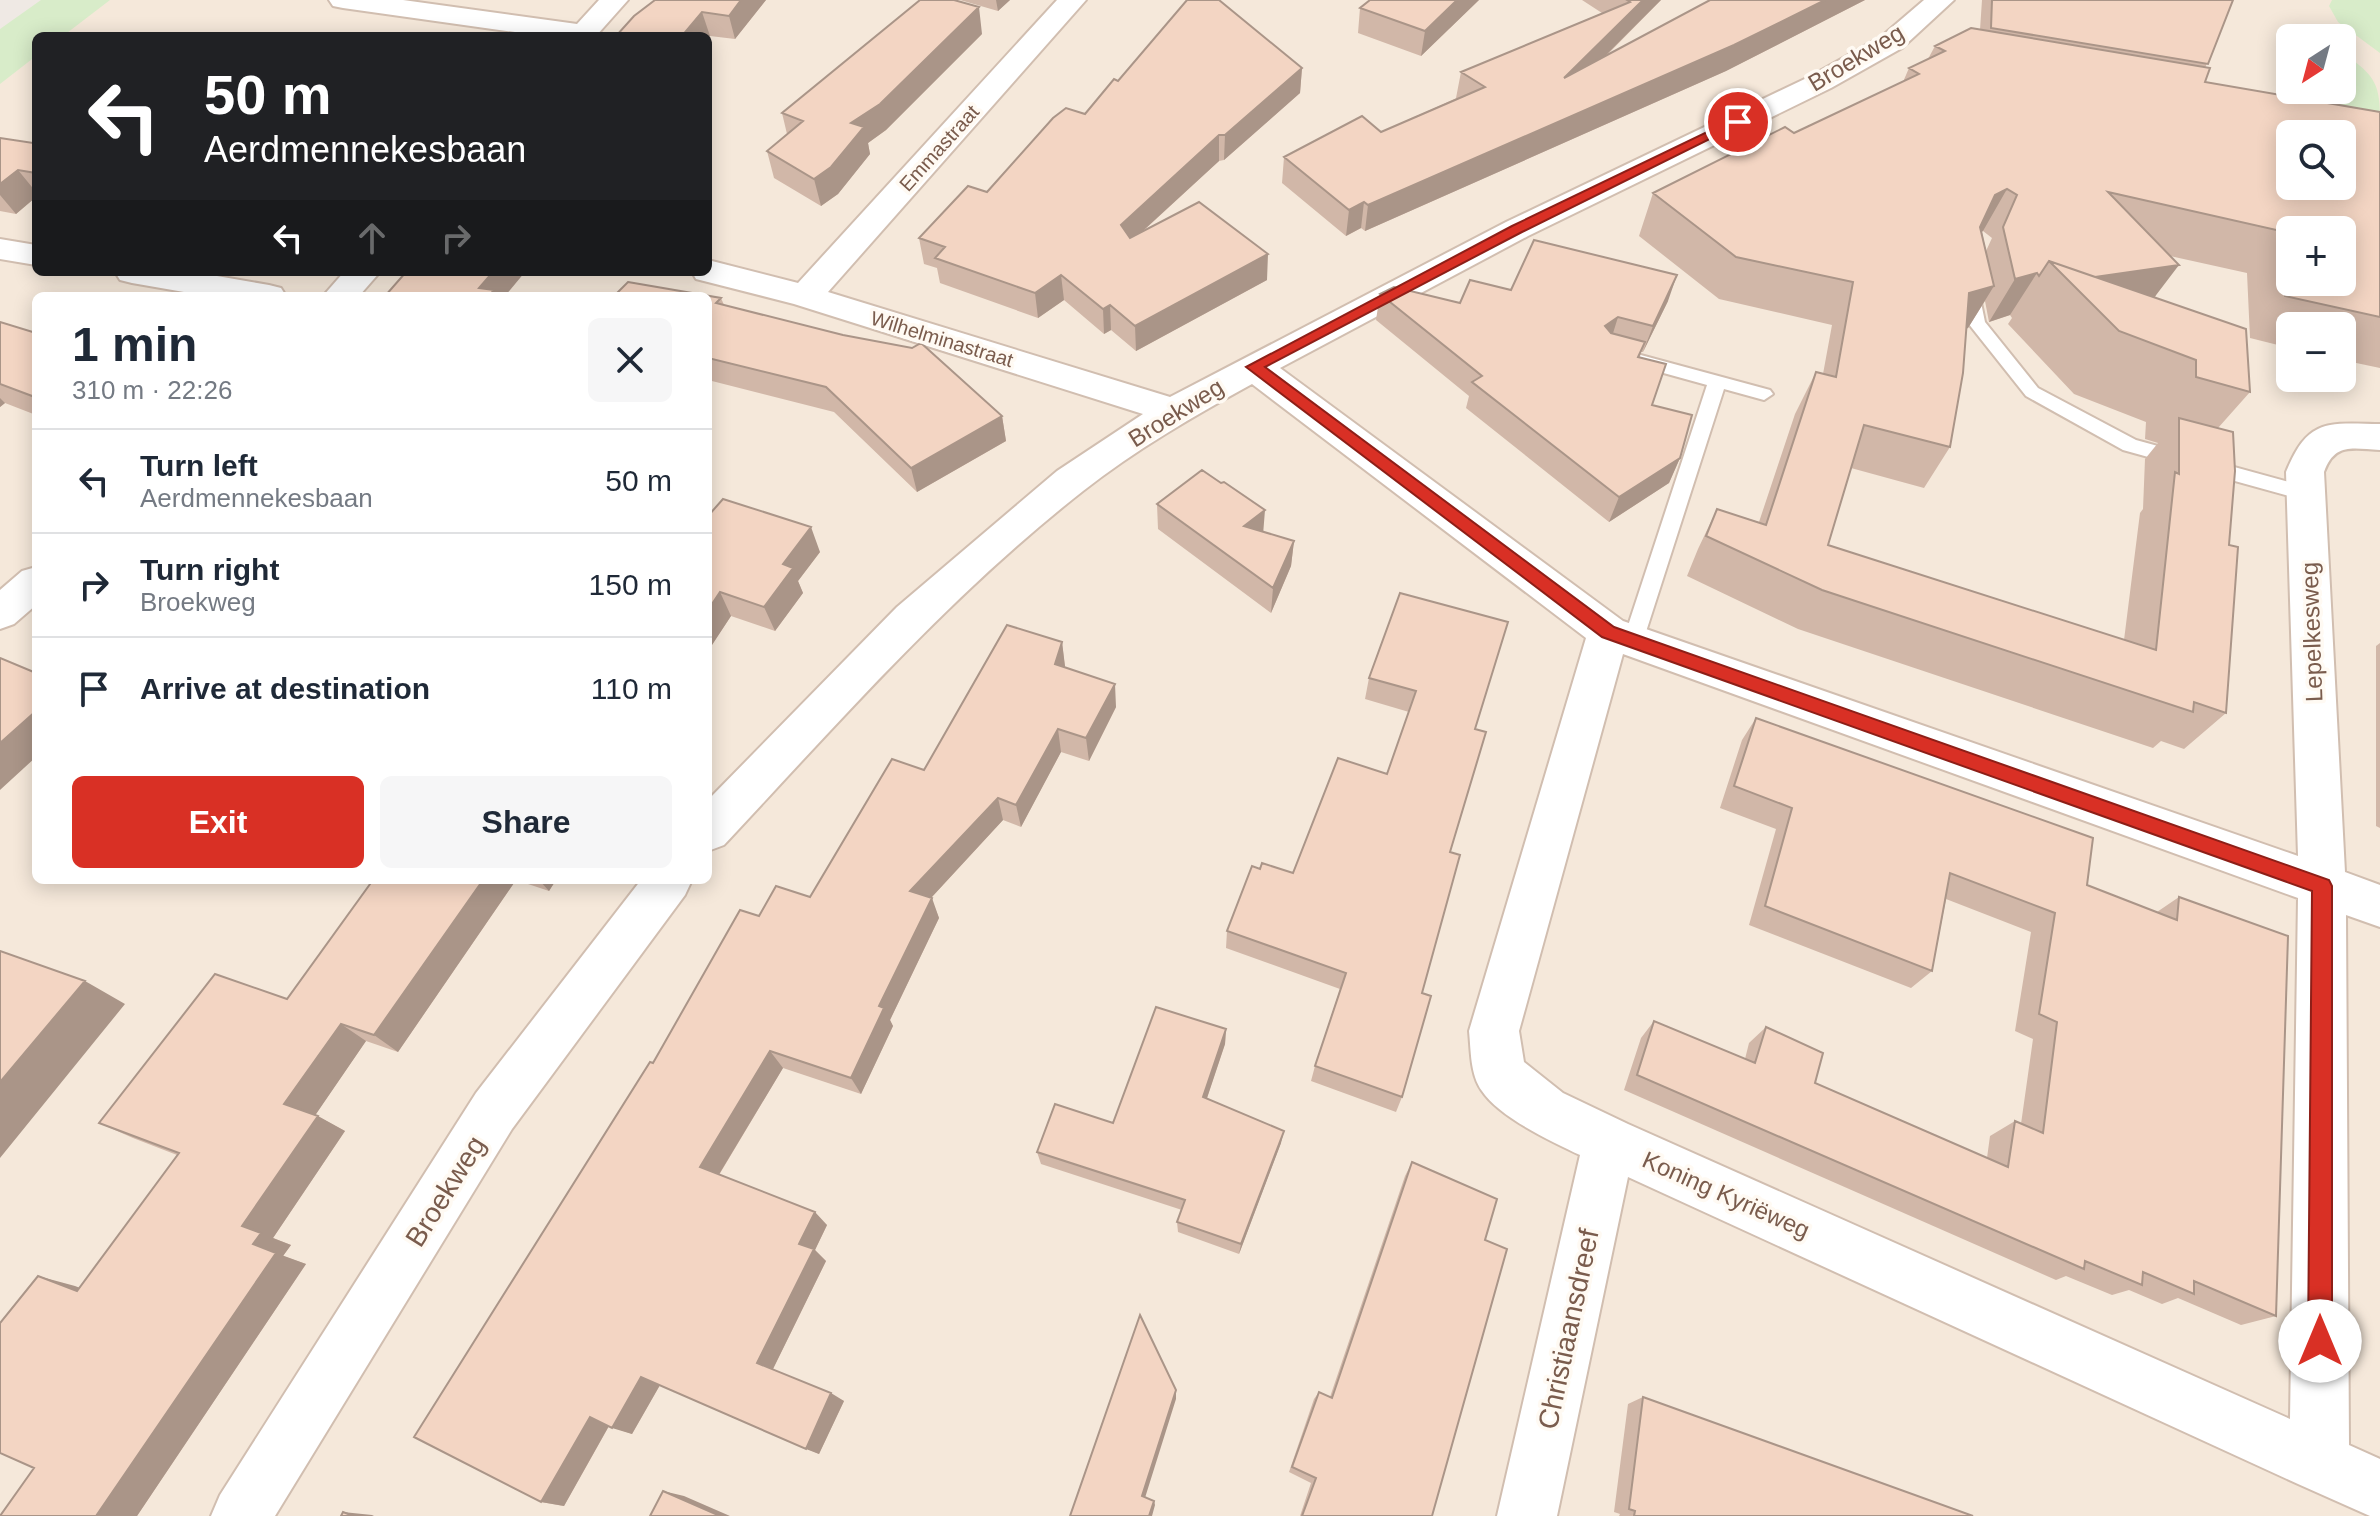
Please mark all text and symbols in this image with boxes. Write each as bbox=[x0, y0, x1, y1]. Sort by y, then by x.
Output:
street label: Broekweg bbox=[1803, 19, 1908, 97]
north arrow bbox=[2276, 24, 2356, 104]
map controls bbox=[2276, 24, 2356, 392]
text: 50 m bbox=[204, 63, 332, 126]
icon: left bbox=[72, 64, 176, 168]
pin bbox=[1704, 88, 1772, 156]
street label: Emmastraat bbox=[895, 100, 984, 195]
icon: arrive bbox=[1716, 100, 1760, 144]
button: search bbox=[2276, 120, 2356, 200]
text: Aerdmennekesbaan bbox=[204, 129, 526, 170]
icon: left bbox=[266, 216, 310, 260]
icon: ahead bbox=[350, 216, 394, 260]
icon: right bbox=[434, 216, 478, 260]
button: + bbox=[2276, 216, 2356, 296]
street label: Wilhelminastraat bbox=[868, 307, 1016, 371]
button: − bbox=[2276, 312, 2356, 392]
text: 1 min bbox=[72, 318, 197, 371]
button: close bbox=[588, 318, 672, 402]
street label: Broekweg bbox=[1123, 373, 1228, 452]
text: 310 m · 22:26 bbox=[72, 375, 232, 405]
text: Turn left bbox=[140, 449, 258, 482]
icon: left bbox=[72, 459, 116, 503]
text: 50 m bbox=[605, 464, 672, 497]
text: Aerdmennekesbaan bbox=[140, 483, 373, 513]
text: Turn right bbox=[140, 553, 279, 586]
street label: Lepelkesweg bbox=[2296, 562, 2327, 703]
icon: right bbox=[72, 563, 116, 607]
text: 150 m bbox=[589, 568, 672, 601]
text: Broekweg bbox=[140, 587, 256, 617]
icon: arrive bbox=[72, 667, 116, 711]
text: Arrive at destination bbox=[140, 672, 430, 705]
text: 110 m bbox=[591, 672, 672, 705]
button: Exit bbox=[72, 776, 364, 868]
button: Share bbox=[380, 776, 672, 868]
street label: Broekweg bbox=[399, 1130, 492, 1252]
street label: Koning Kyriëweg bbox=[1638, 1146, 1814, 1244]
street label: Christiaansdreef bbox=[1532, 1226, 1605, 1432]
position arrow bbox=[2278, 1299, 2362, 1383]

